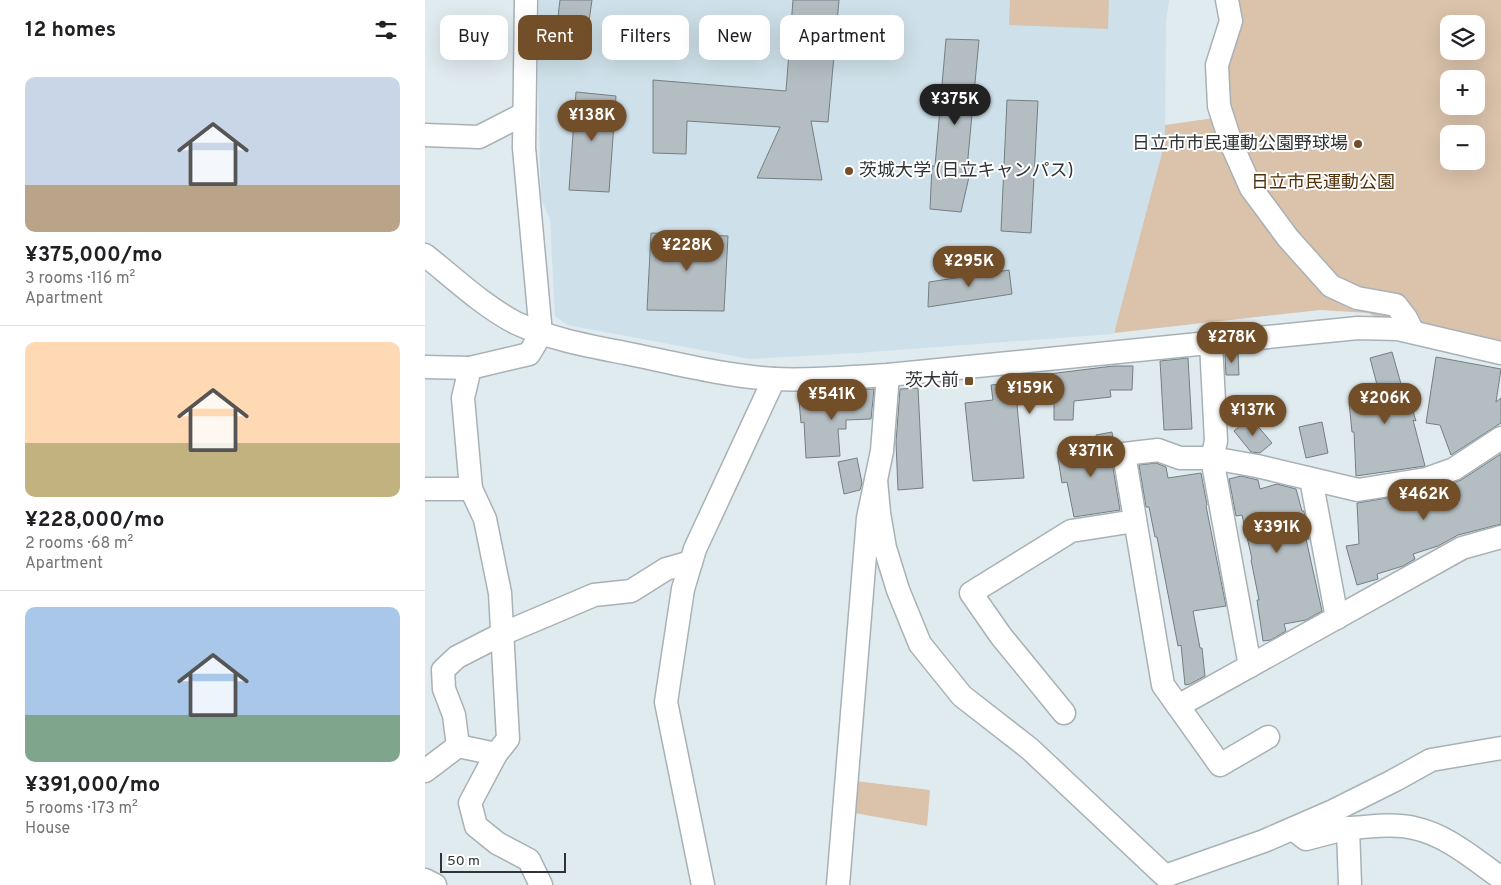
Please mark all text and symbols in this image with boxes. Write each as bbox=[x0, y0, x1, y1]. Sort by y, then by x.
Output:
chip: Buy bbox=[440, 15, 508, 60]
chip: Rent bbox=[518, 15, 592, 60]
chip: Filters bbox=[602, 15, 689, 60]
chip: New bbox=[699, 15, 770, 60]
chip: Apartment bbox=[780, 15, 904, 60]
map controls bbox=[1440, 15, 1485, 170]
button: layers bbox=[1440, 15, 1485, 60]
icon: filters bbox=[372, 16, 400, 44]
text: 12 homes bbox=[25, 17, 116, 44]
button: + bbox=[1440, 70, 1485, 115]
pin: ¥375K bbox=[920, 84, 990, 126]
text: ¥375K bbox=[931, 90, 979, 110]
pin: ¥138K bbox=[557, 100, 627, 142]
text: ¥138K bbox=[568, 106, 616, 126]
icon: home bbox=[168, 109, 258, 199]
button: − bbox=[1440, 125, 1485, 170]
place label: 日立市市民運動公園野球場 bbox=[1132, 133, 1348, 156]
marker: 日立市市民運動公園野球場 bbox=[1352, 138, 1364, 150]
place label: 茨城大学 (日立キャンパス) bbox=[859, 160, 1074, 183]
marker: 茨城大学 (日立キャンパス) bbox=[843, 165, 855, 177]
park label: 日立市民運動公園 bbox=[1251, 172, 1395, 195]
pin: ¥228K bbox=[652, 230, 722, 272]
text: ¥228K bbox=[662, 236, 712, 256]
text: ¥375,000/mo bbox=[25, 242, 162, 269]
pin: ¥295K bbox=[934, 246, 1004, 288]
text: ¥295K bbox=[944, 252, 994, 272]
text: 3 rooms · 116 m² bbox=[25, 269, 135, 289]
text: Apartment bbox=[25, 289, 103, 309]
pin: ¥278K bbox=[1197, 322, 1267, 364]
text: ¥278K bbox=[1208, 328, 1256, 348]
place label: 茨大前 bbox=[905, 370, 959, 393]
pin: ¥159K bbox=[995, 372, 1065, 415]
icon: home bbox=[168, 375, 258, 465]
marker: 茨大前 bbox=[963, 375, 975, 387]
pin: ¥541K bbox=[797, 378, 867, 421]
text: ¥159K bbox=[1006, 379, 1054, 399]
pin: ¥206K bbox=[1350, 382, 1420, 425]
text: ¥541K bbox=[808, 385, 856, 405]
text: ¥206K bbox=[1359, 389, 1411, 409]
pin: ¥137K bbox=[1218, 394, 1288, 437]
text: ¥137K bbox=[1230, 401, 1276, 421]
pin: ¥371K bbox=[1056, 436, 1126, 478]
text: ¥371K bbox=[1068, 442, 1114, 462]
pin: ¥462K bbox=[1389, 478, 1459, 521]
text: ¥462K bbox=[1399, 485, 1449, 505]
text: ¥228,000/mo bbox=[25, 507, 164, 534]
pin: ¥391K bbox=[1242, 512, 1312, 554]
text: ¥391K bbox=[1254, 518, 1300, 538]
text: 2 rooms · 68 m² bbox=[25, 534, 133, 554]
text: Apartment bbox=[25, 554, 103, 574]
icon: home bbox=[168, 640, 258, 730]
text: ¥391,000/mo bbox=[25, 772, 160, 799]
text: 5 rooms · 173 m² bbox=[25, 799, 138, 819]
text: House bbox=[25, 819, 70, 839]
scale bar bbox=[440, 850, 566, 873]
text: 50 m bbox=[447, 853, 480, 870]

